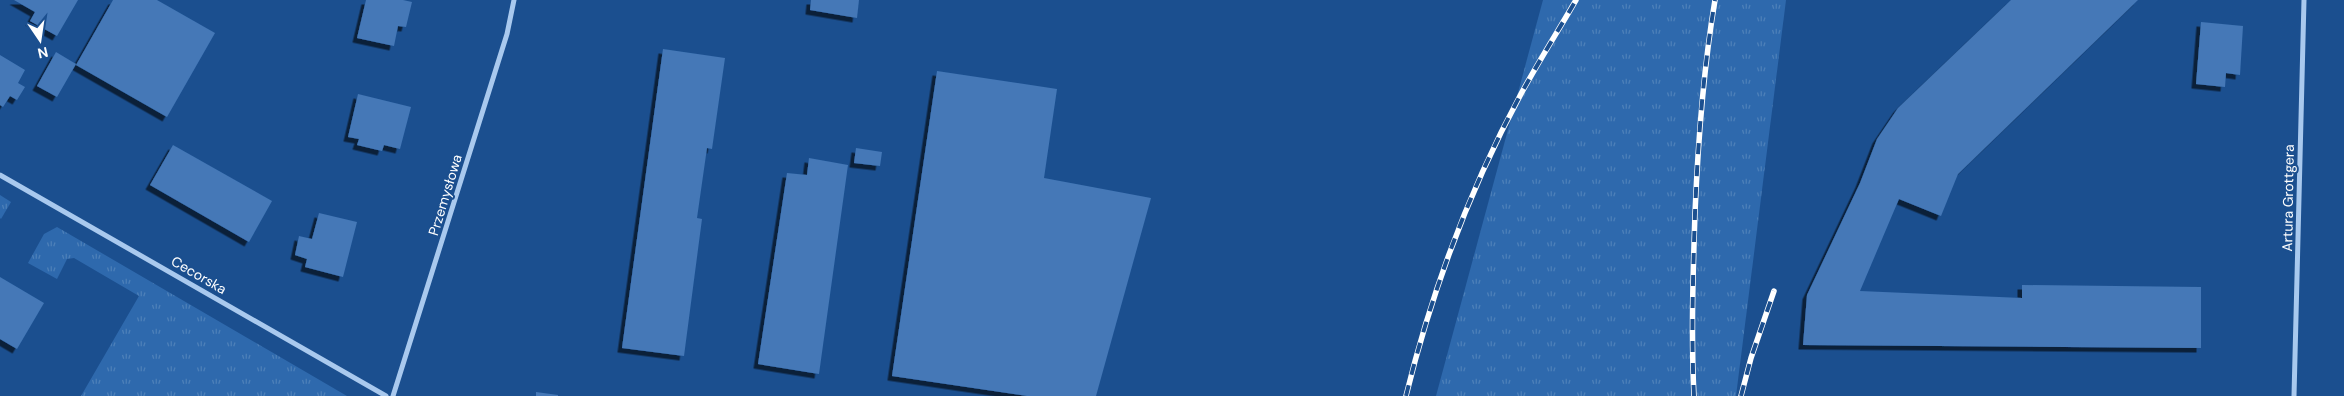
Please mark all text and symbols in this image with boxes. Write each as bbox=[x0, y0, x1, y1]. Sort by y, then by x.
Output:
north arrow bbox=[15, 15, 65, 65]
text: N bbox=[36, 43, 50, 63]
street label: Artura Grottgera bbox=[2278, 144, 2298, 252]
street label: Przemysłowa bbox=[424, 152, 466, 238]
street label: Cecorska bbox=[168, 252, 230, 298]

